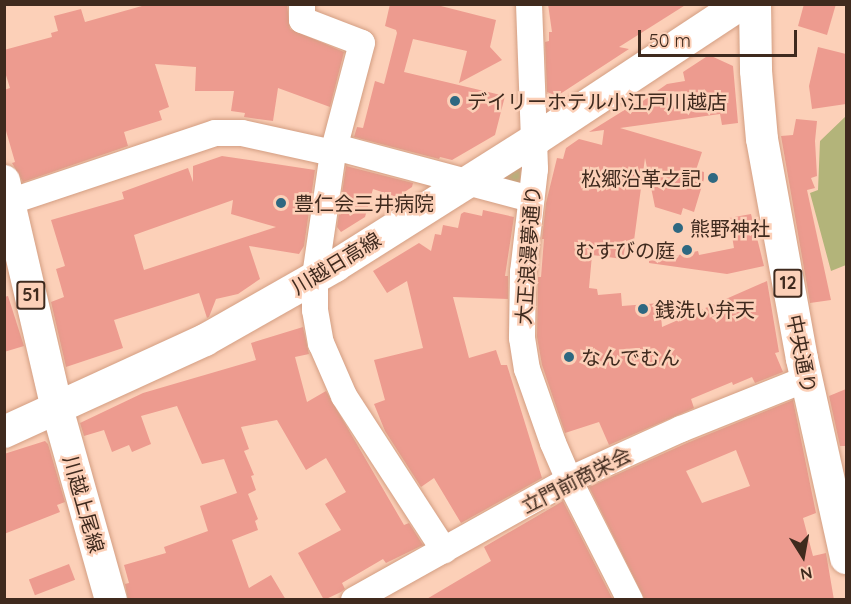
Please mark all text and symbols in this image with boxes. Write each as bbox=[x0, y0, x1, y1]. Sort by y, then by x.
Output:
scale bar bbox=[641, 18, 800, 56]
text: 50 m bbox=[649, 29, 691, 52]
place label: デイリーホテル小江戸川越店 bbox=[467, 89, 727, 113]
marker: デイリーホテル小江戸川越店 bbox=[448, 94, 462, 108]
place label: 松郷沿革之記 bbox=[581, 166, 701, 190]
marker: 松郷沿革之記 bbox=[706, 171, 720, 185]
street label: 大正浪漫夢通り bbox=[511, 184, 545, 326]
place label: 豊仁会三井病院 bbox=[294, 191, 434, 215]
marker: 豊仁会三井病院 bbox=[272, 194, 290, 212]
place label: 熊野神社 bbox=[690, 216, 770, 240]
marker: 熊野神社 bbox=[671, 221, 685, 235]
street label: 川越日高線 bbox=[287, 227, 385, 299]
place label: むすびの庭 bbox=[575, 238, 675, 262]
marker: むすびの庭 bbox=[680, 243, 694, 257]
road number: 12 bbox=[773, 268, 803, 298]
road number: 51 bbox=[16, 280, 46, 310]
place label: 銭洗い弁天 bbox=[655, 297, 755, 321]
marker: 銭洗い弁天 bbox=[636, 302, 650, 316]
street label: 中央通り bbox=[783, 312, 821, 396]
place label: なんでむん bbox=[581, 345, 681, 369]
marker: なんでむん bbox=[562, 350, 576, 364]
street label: 立門前商栄会 bbox=[517, 442, 635, 518]
street label: 川越上尾線 bbox=[59, 453, 109, 555]
north arrow bbox=[773, 526, 833, 586]
text: N bbox=[799, 563, 814, 585]

